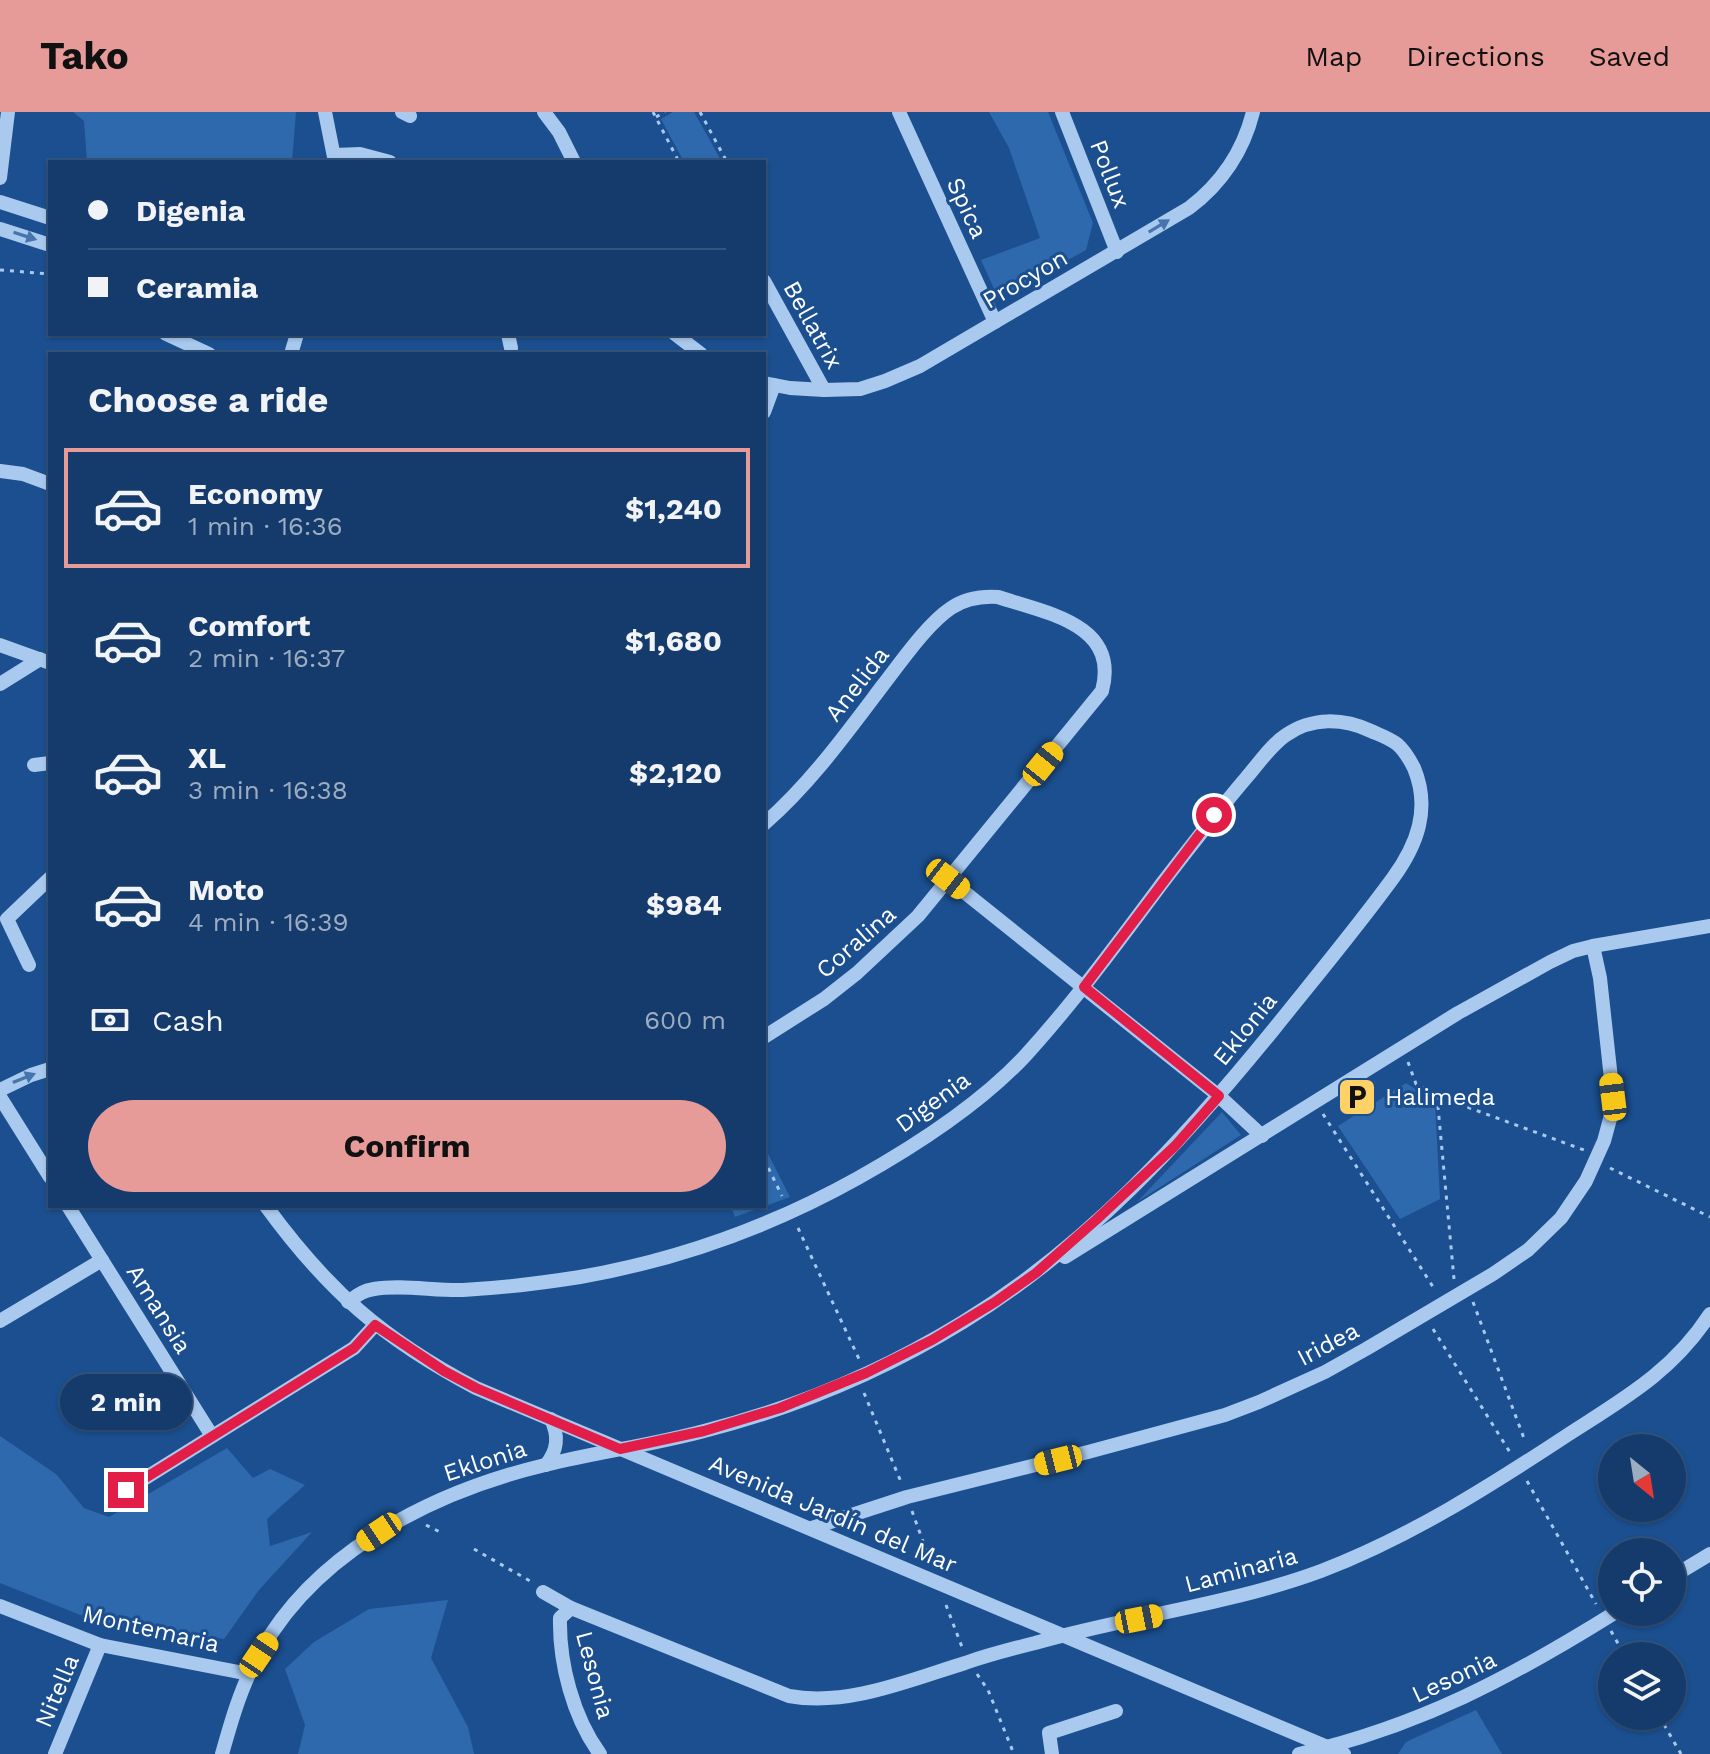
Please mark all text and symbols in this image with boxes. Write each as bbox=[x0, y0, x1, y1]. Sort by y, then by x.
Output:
text: Tako bbox=[40, 34, 129, 78]
text: Map bbox=[1305, 40, 1362, 73]
text: Directions bbox=[1406, 40, 1545, 73]
text: Saved bbox=[1589, 40, 1670, 73]
street label: Pollux bbox=[1084, 136, 1136, 212]
street label: Spica bbox=[941, 173, 993, 243]
text: Digenia bbox=[136, 193, 245, 228]
one-way arrow bbox=[1148, 219, 1170, 233]
one-way arrow bbox=[14, 231, 38, 243]
street label: Procyon bbox=[978, 244, 1072, 314]
text: Ceramia bbox=[136, 270, 258, 305]
street label: Bellatrix bbox=[777, 276, 849, 374]
text: Choose a ride bbox=[88, 379, 328, 421]
icon: car bbox=[92, 472, 164, 544]
text: Economy bbox=[188, 476, 323, 511]
text: $1,240 bbox=[625, 491, 722, 526]
text: 1 min · 16:36 bbox=[188, 511, 343, 541]
icon: car bbox=[92, 604, 164, 676]
text: Comfort bbox=[188, 608, 310, 643]
text: $1,680 bbox=[625, 623, 722, 658]
street label: Anelida bbox=[819, 641, 895, 727]
text: 2 min · 16:37 bbox=[188, 643, 345, 673]
icon: car bbox=[92, 736, 164, 808]
car bbox=[1019, 738, 1067, 790]
text: XL bbox=[188, 740, 226, 775]
text: $2,120 bbox=[629, 755, 722, 790]
text: 3 min · 16:38 bbox=[188, 775, 348, 805]
route start bbox=[1196, 797, 1232, 833]
car bbox=[922, 855, 974, 903]
icon: car bbox=[92, 868, 164, 940]
text: Moto bbox=[188, 872, 264, 907]
text: $984 bbox=[646, 887, 722, 922]
street label: Coralina bbox=[811, 900, 901, 984]
text: 4 min · 16:39 bbox=[188, 907, 348, 937]
street label: Eklonia bbox=[1207, 987, 1283, 1071]
icon: cash bbox=[88, 998, 132, 1042]
text: Cash bbox=[152, 1003, 224, 1038]
text: 600 m bbox=[644, 1005, 726, 1035]
street label: Digenia bbox=[890, 1066, 976, 1138]
one-way arrow bbox=[12, 1072, 36, 1085]
car bbox=[1598, 1072, 1628, 1122]
parking icon: Halimeda bbox=[1336, 1076, 1378, 1118]
place label: Halimeda bbox=[1385, 1083, 1495, 1111]
button: Confirm bbox=[88, 1100, 726, 1192]
street label: Amansia bbox=[121, 1259, 197, 1359]
street label: Iridea bbox=[1292, 1316, 1364, 1372]
callout: 2 min bbox=[60, 1374, 192, 1430]
text: 2 min bbox=[90, 1387, 162, 1417]
street label: Eklonia bbox=[440, 1434, 530, 1488]
north arrow bbox=[1598, 1434, 1686, 1522]
map controls bbox=[1598, 1434, 1686, 1730]
car bbox=[1032, 1443, 1084, 1477]
street label: Avenida Jardín del Mar bbox=[705, 1449, 961, 1579]
route end bbox=[108, 1472, 144, 1508]
car bbox=[352, 1509, 406, 1555]
button: locate bbox=[1598, 1538, 1686, 1626]
street label: Laminaria bbox=[1182, 1542, 1300, 1598]
street label: Montemaria bbox=[80, 1600, 222, 1658]
car bbox=[1113, 1603, 1165, 1635]
car bbox=[236, 1628, 282, 1682]
street label: Lesonia bbox=[570, 1628, 620, 1722]
button: layers bbox=[1598, 1642, 1686, 1730]
street label: Lesonia bbox=[1407, 1645, 1501, 1709]
street label: Nitella bbox=[29, 1650, 85, 1732]

